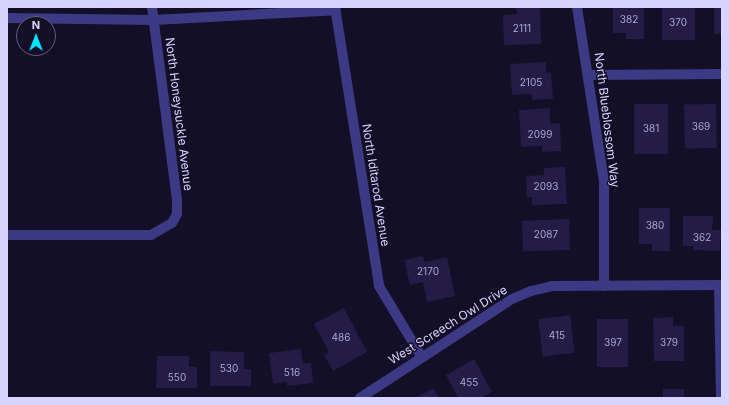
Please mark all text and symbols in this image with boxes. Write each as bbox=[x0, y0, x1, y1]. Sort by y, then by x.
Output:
house number: 382 bbox=[620, 14, 638, 26]
north arrow bbox=[16, 16, 56, 56]
house number: 370 bbox=[669, 17, 687, 29]
text: N bbox=[32, 18, 40, 32]
house number: 2111 bbox=[513, 23, 531, 35]
street label: North Honeysuckle Avenue bbox=[162, 37, 196, 191]
street label: North Blueblossom Way bbox=[592, 52, 622, 188]
house number: 2105 bbox=[520, 77, 542, 89]
house number: 369 bbox=[692, 121, 710, 133]
street label: North Iditarod Avenue bbox=[359, 123, 393, 247]
house number: 381 bbox=[643, 123, 659, 135]
house number: 2099 bbox=[528, 129, 552, 141]
house number: 2093 bbox=[534, 181, 558, 193]
house number: 380 bbox=[646, 220, 664, 232]
house number: 2087 bbox=[534, 229, 558, 241]
house number: 362 bbox=[693, 232, 711, 244]
house number: 2170 bbox=[417, 266, 439, 278]
street label: West Screech Owl Drive bbox=[386, 283, 510, 367]
house number: 415 bbox=[549, 330, 565, 342]
house number: 486 bbox=[332, 332, 350, 344]
house number: 397 bbox=[604, 337, 622, 349]
house number: 379 bbox=[660, 337, 678, 349]
house number: 530 bbox=[220, 363, 238, 375]
house number: 516 bbox=[284, 367, 300, 379]
house number: 550 bbox=[168, 372, 186, 384]
house number: 455 bbox=[460, 377, 478, 389]

